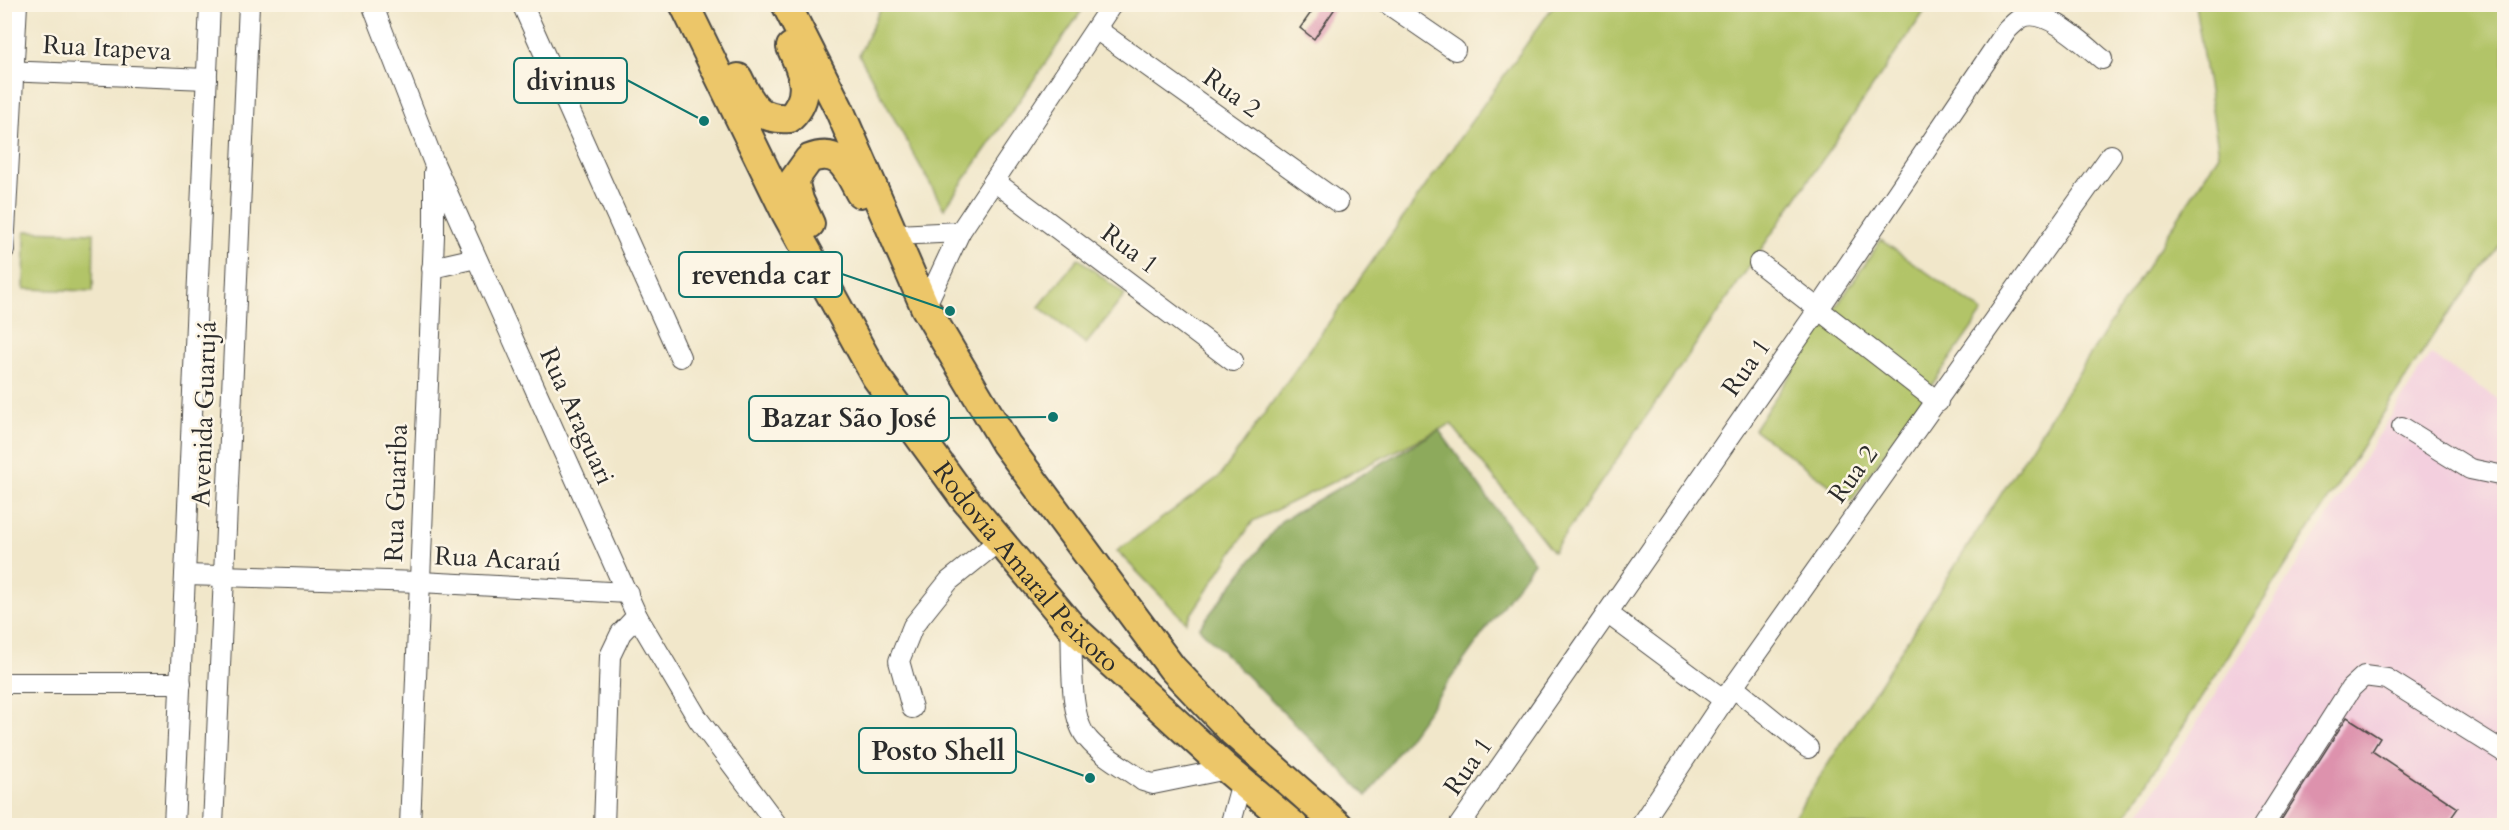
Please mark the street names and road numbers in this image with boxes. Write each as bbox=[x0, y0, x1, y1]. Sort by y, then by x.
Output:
street label: Rua Itapeva bbox=[42, 27, 172, 69]
street label: Rua 2 bbox=[1196, 60, 1268, 126]
street label: Rua 1 bbox=[1094, 216, 1166, 282]
street label: Avenida Guarujá bbox=[183, 320, 225, 508]
street label: Rua 1 bbox=[1713, 331, 1779, 403]
street label: Rua Araguari bbox=[531, 342, 623, 490]
street label: Rua Guariba bbox=[376, 423, 416, 563]
street label: Rua 2 bbox=[1820, 438, 1886, 510]
street label: Rodovia Amaral Peixoto bbox=[925, 454, 1127, 680]
street label: Rua Acaraú bbox=[434, 538, 562, 580]
street label: Rua 1 bbox=[1435, 730, 1501, 802]

